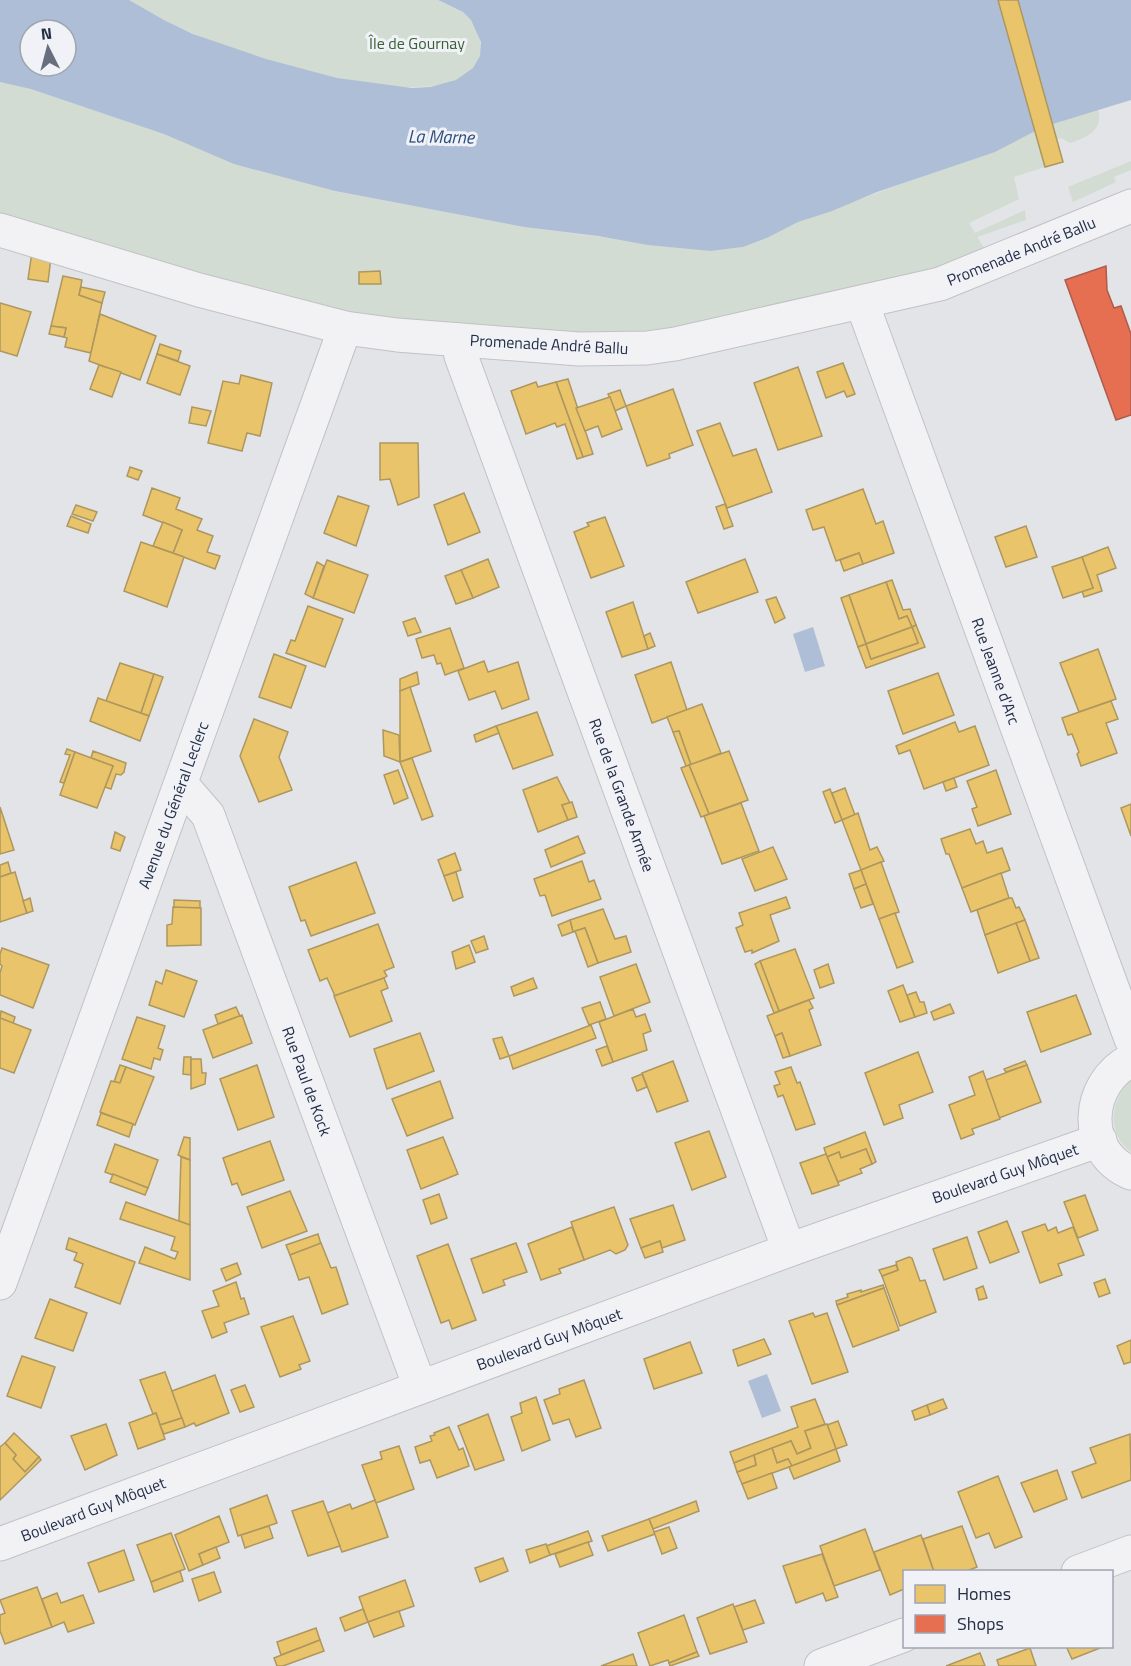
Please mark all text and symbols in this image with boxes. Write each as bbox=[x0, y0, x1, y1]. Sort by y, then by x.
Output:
north arrow bbox=[18, 18, 78, 78]
text: N bbox=[40, 21, 53, 46]
park label: Île de Gournay bbox=[368, 31, 465, 55]
water label: La Marne bbox=[408, 122, 476, 151]
street label: Promenade André Ballu bbox=[943, 210, 1099, 292]
street label: Promenade André Ballu bbox=[469, 328, 629, 360]
street label: Rue Jeanne d'Arc bbox=[966, 614, 1026, 728]
street label: Rue de la Grande Armée bbox=[583, 715, 661, 875]
street label: Avenue du Général Leclerc bbox=[132, 718, 214, 892]
street label: Rue Paul de Kock bbox=[276, 1023, 338, 1139]
street label: Boulevard Guy Môquet bbox=[929, 1137, 1082, 1209]
street label: Boulevard Guy Môquet bbox=[473, 1301, 625, 1376]
street label: Boulevard Guy Môquet bbox=[17, 1470, 169, 1548]
legend bbox=[903, 1570, 1113, 1648]
text: Homes bbox=[957, 1580, 1011, 1607]
text: Shops bbox=[957, 1610, 1004, 1637]

